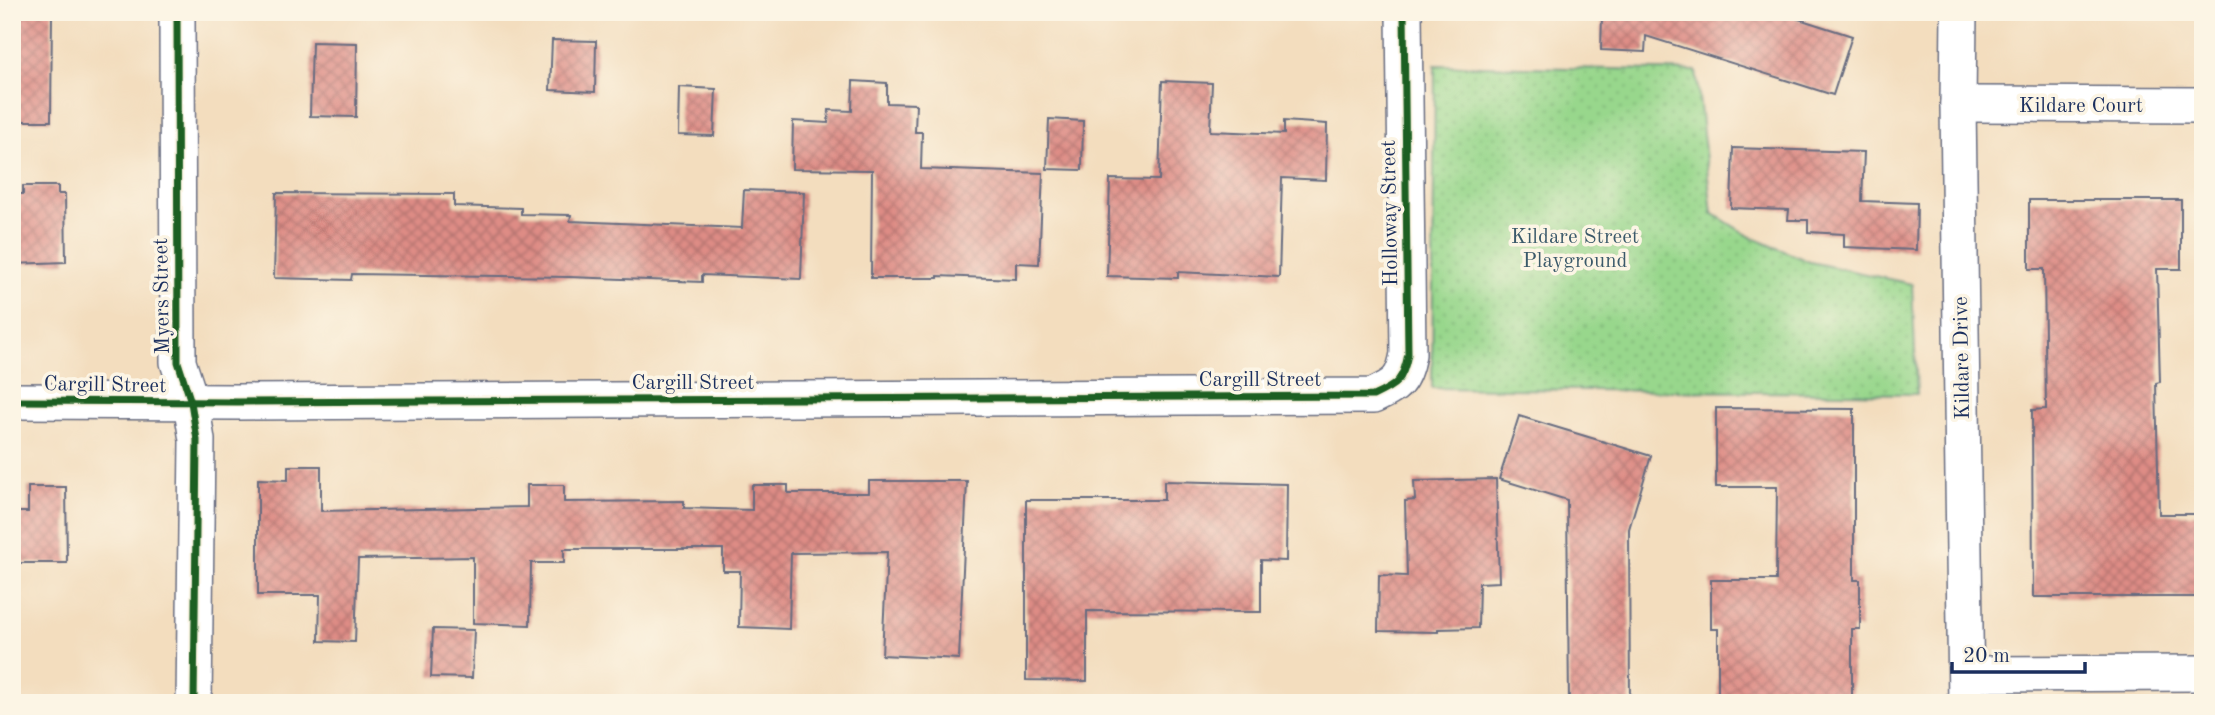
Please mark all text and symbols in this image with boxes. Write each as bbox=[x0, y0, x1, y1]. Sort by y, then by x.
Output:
street label: Kildare Court bbox=[2019, 96, 2143, 117]
street label: Holloway Street bbox=[1379, 139, 1402, 287]
park label: Kildare Street Playground bbox=[1511, 227, 1639, 272]
street label: Myers Street bbox=[151, 237, 174, 354]
street label: Kildare Drive bbox=[1951, 296, 1974, 420]
street label: Cargill Street bbox=[1199, 370, 1321, 391]
street label: Cargill Street bbox=[632, 373, 754, 394]
street label: Cargill Street bbox=[43, 374, 167, 397]
scale bar bbox=[1952, 631, 2086, 675]
text: 20 m bbox=[1963, 646, 2010, 667]

